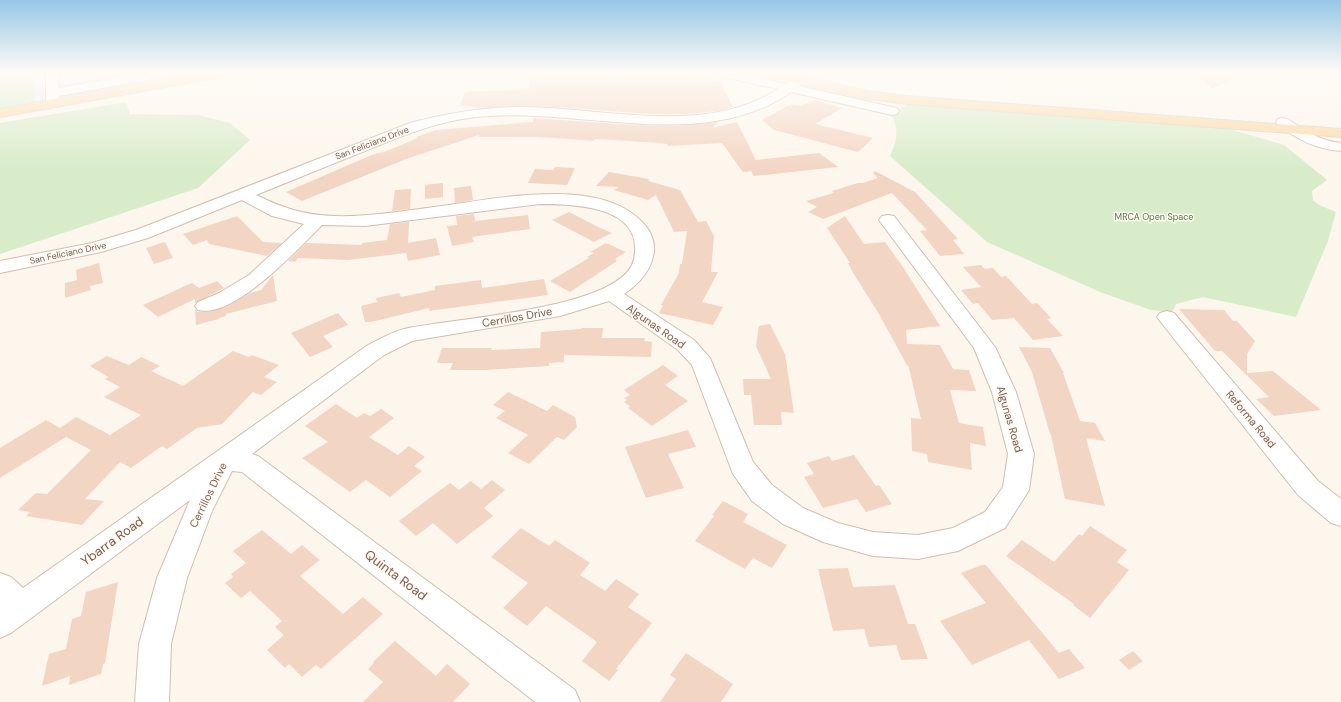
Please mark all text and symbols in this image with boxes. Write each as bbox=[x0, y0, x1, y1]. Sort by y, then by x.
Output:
street label: San Feliciano Drive bbox=[333, 123, 411, 163]
park label: MRCA Open Space bbox=[1115, 211, 1193, 223]
street label: San Feliciano Drive bbox=[29, 239, 107, 267]
street label: Algunas Road bbox=[624, 301, 688, 351]
street label: Cerrillos Drive bbox=[481, 304, 553, 330]
street label: Algunas Road bbox=[994, 384, 1026, 454]
street label: Reforma Road bbox=[1223, 387, 1279, 451]
street label: Cerrillos Drive bbox=[186, 460, 230, 530]
street label: Ybarra Road bbox=[77, 513, 147, 569]
street label: Quinta Road bbox=[361, 546, 431, 604]

